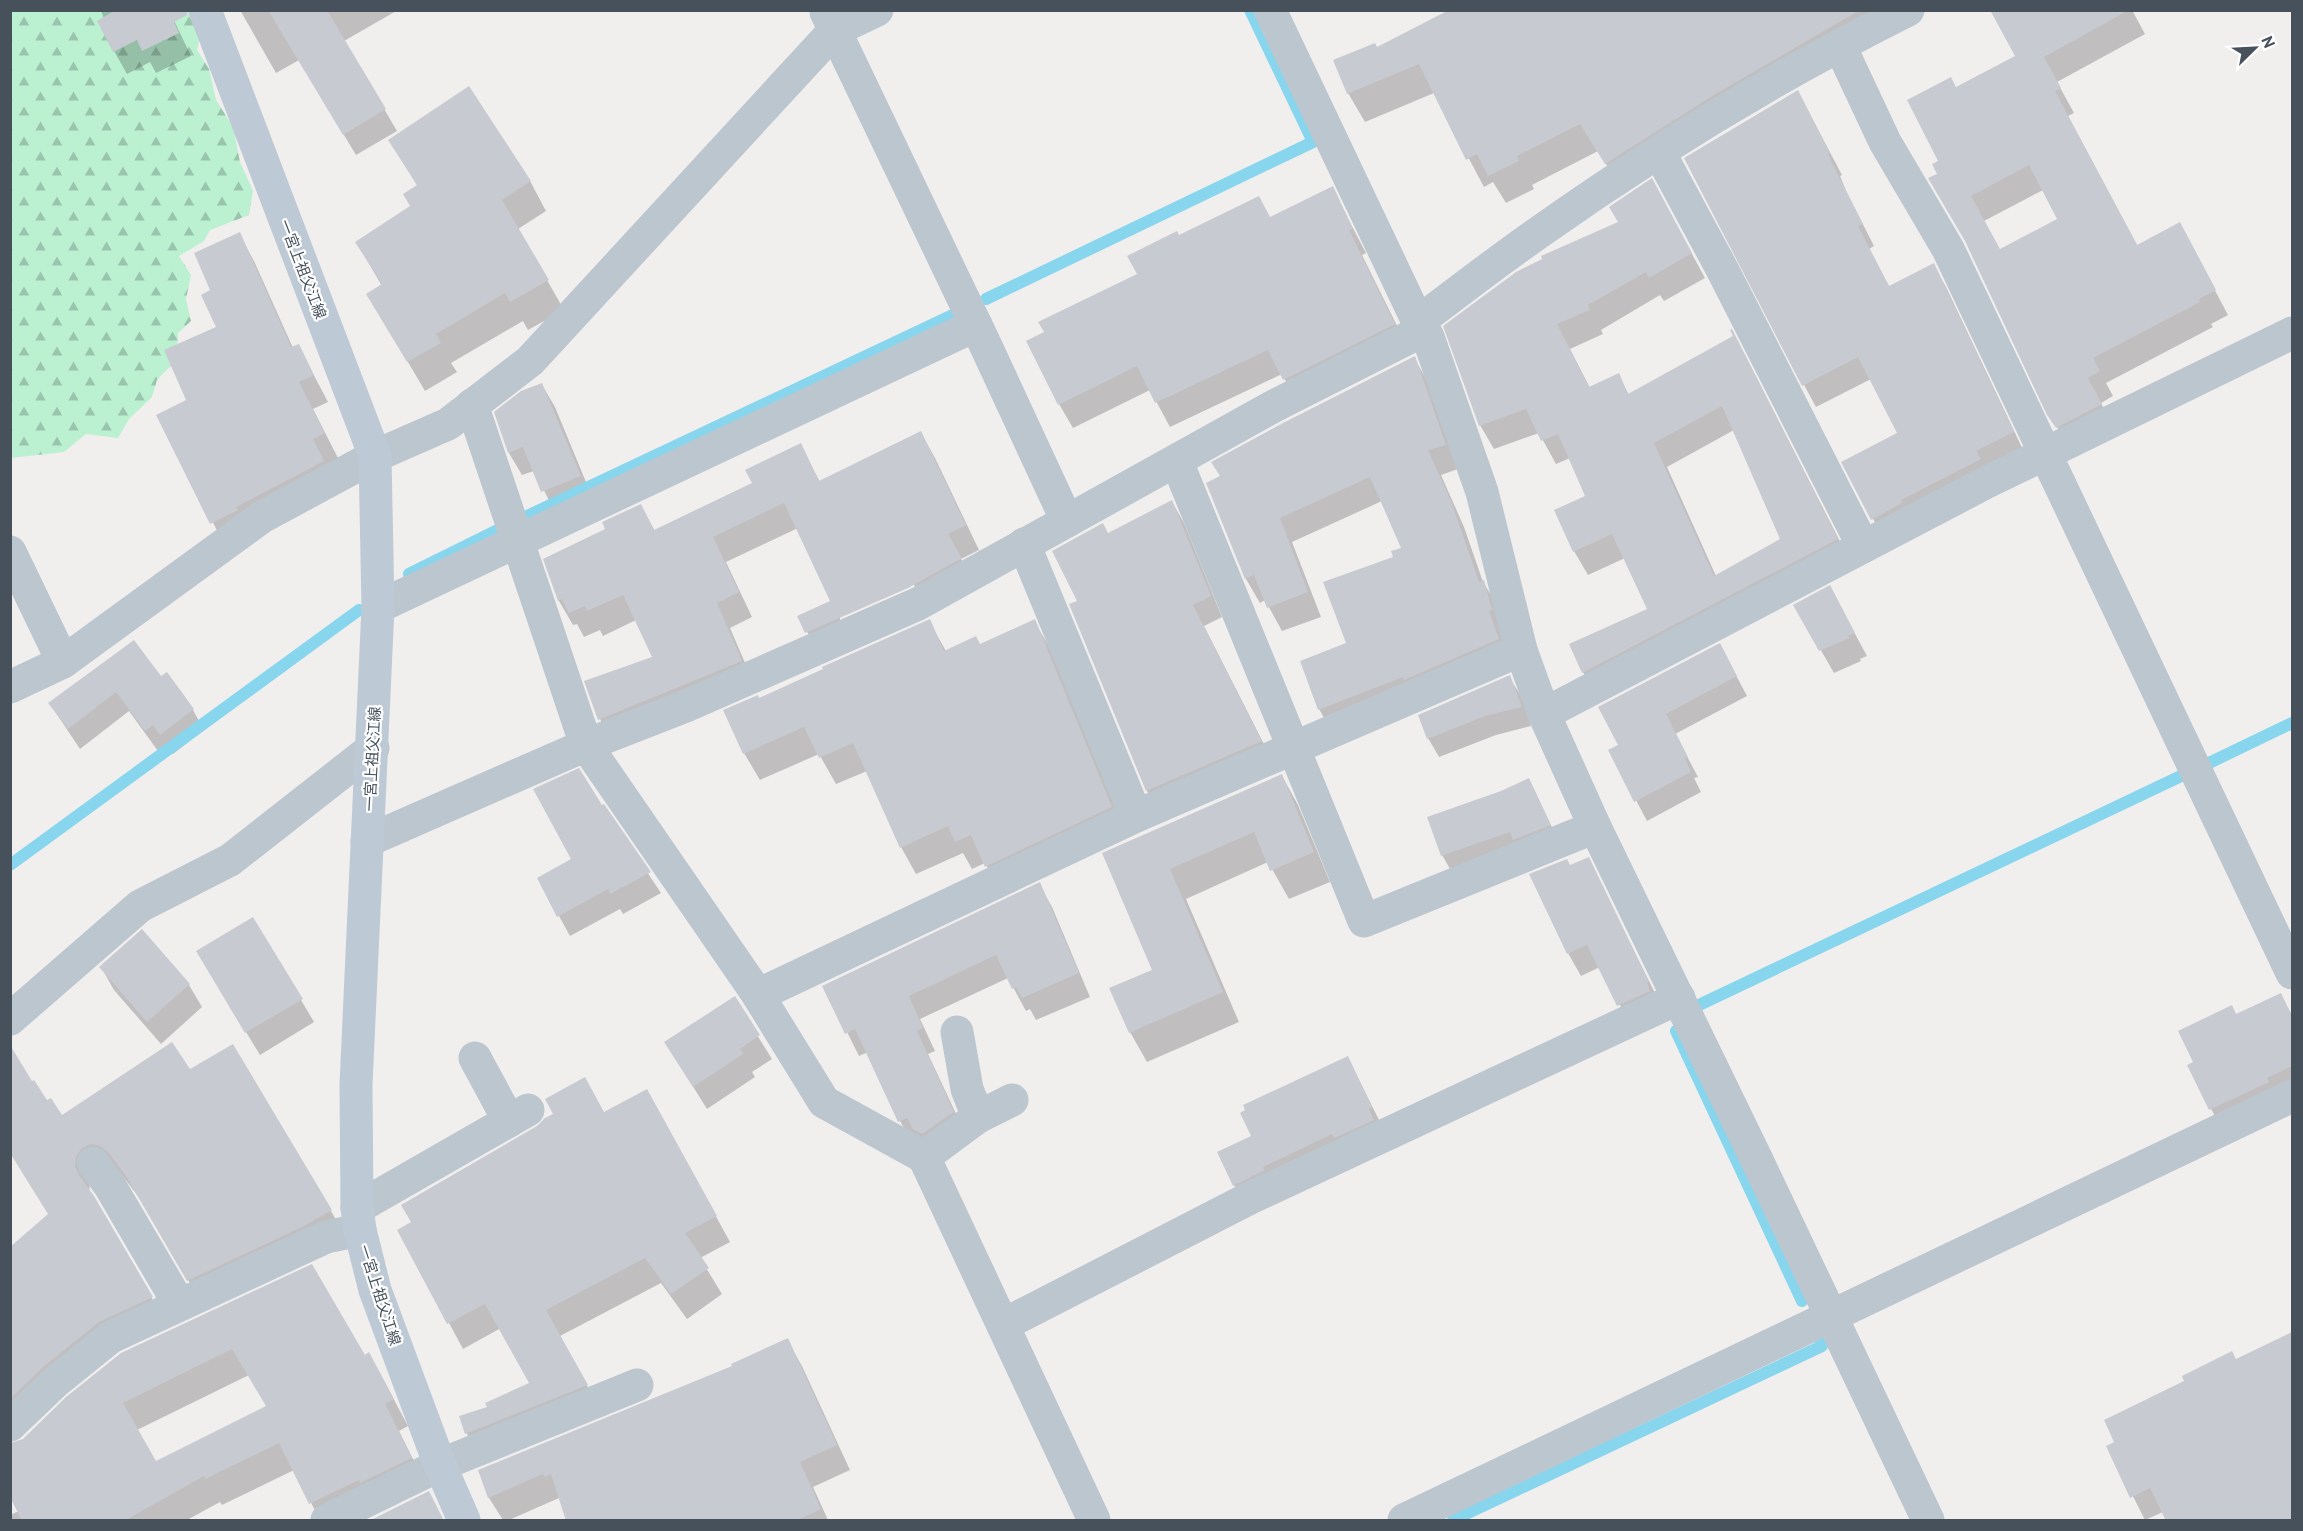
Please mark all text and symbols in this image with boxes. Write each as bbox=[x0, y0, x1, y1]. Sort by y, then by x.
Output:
north arrow bbox=[2225, 18, 2285, 78]
text: N bbox=[2257, 33, 2280, 51]
street label: 一宮上祖父江線 bbox=[275, 217, 331, 321]
street label: 一宮上祖父江線 bbox=[360, 706, 384, 812]
street label: 一宮上祖父江線 bbox=[355, 1242, 405, 1348]

